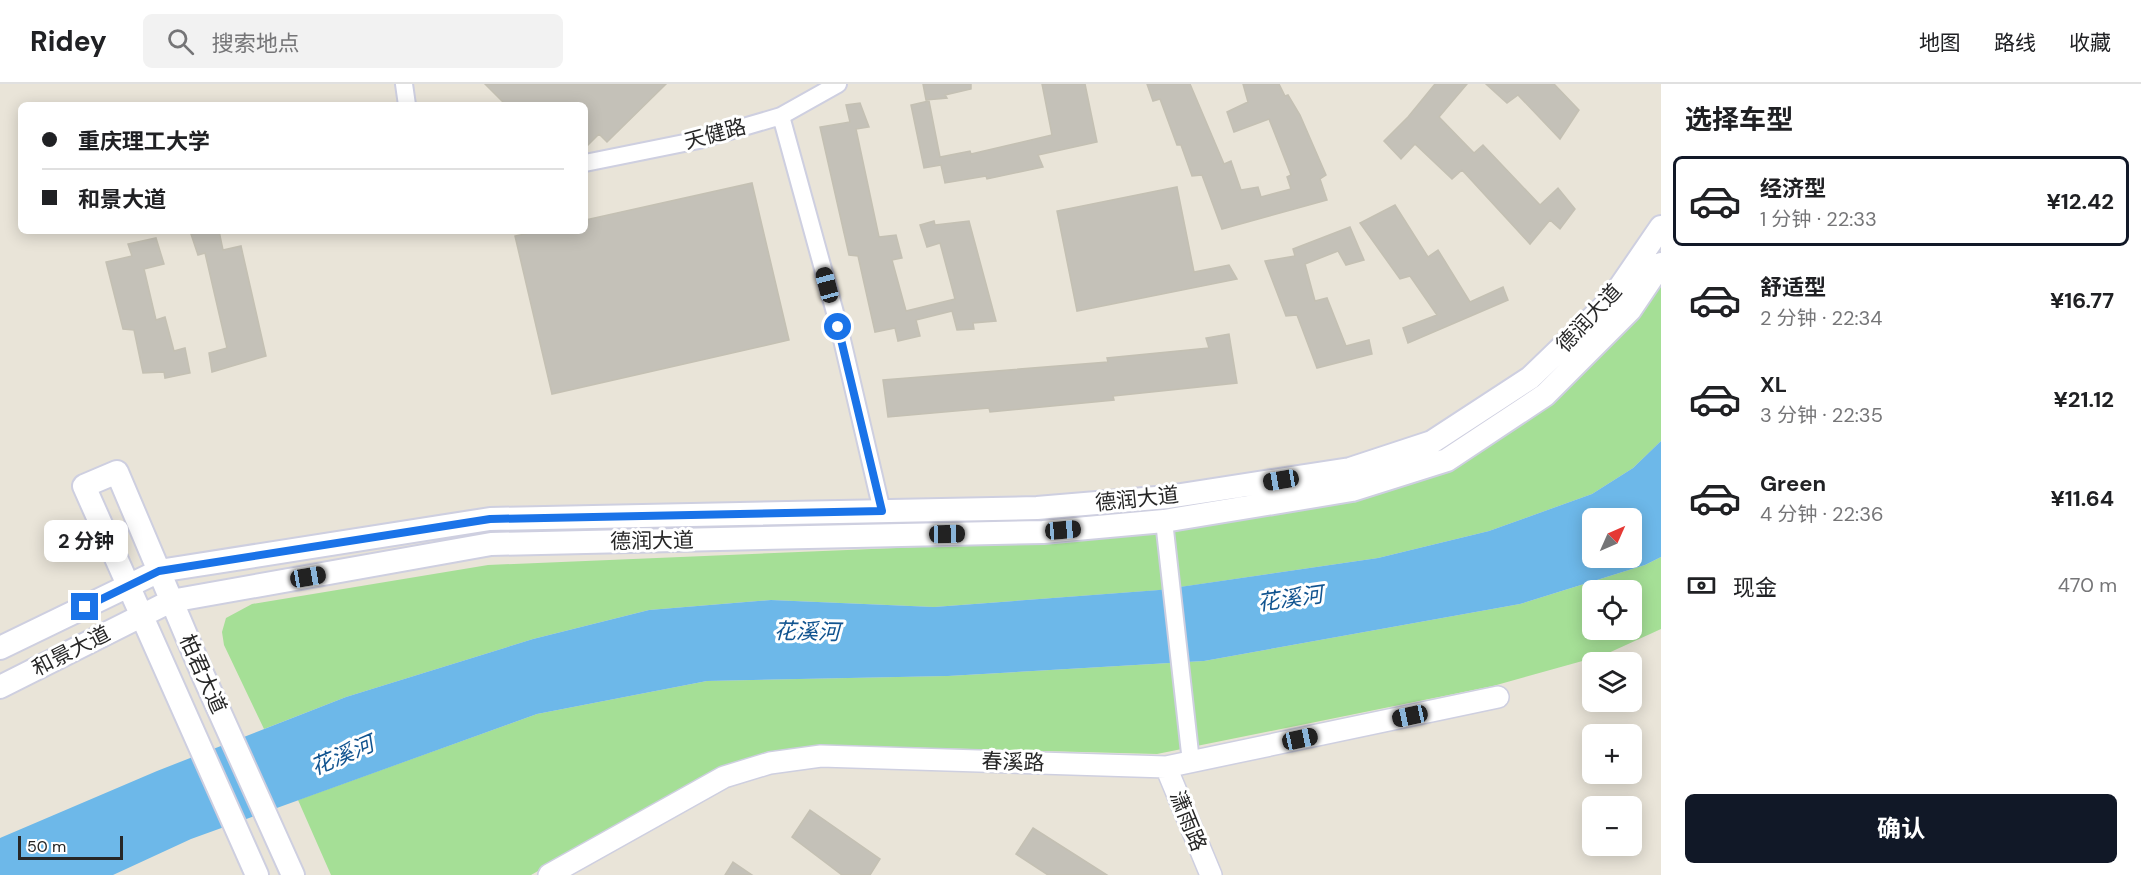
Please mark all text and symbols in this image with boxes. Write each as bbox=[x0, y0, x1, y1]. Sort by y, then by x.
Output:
search box bbox=[143, 14, 563, 68]
text: Ridey bbox=[30, 23, 107, 60]
icon: search bbox=[164, 25, 197, 58]
text: 搜索地点 bbox=[212, 29, 300, 58]
text: 地图 bbox=[1919, 29, 1961, 57]
text: 路线 bbox=[1994, 29, 2036, 57]
text: 收藏 bbox=[2069, 29, 2111, 57]
text: 选择车型 bbox=[1685, 102, 1793, 137]
street label: 天健路 bbox=[681, 112, 749, 156]
text: 重庆理工大学 bbox=[78, 127, 210, 156]
icon: car bbox=[1688, 174, 1742, 228]
text: 经济型 bbox=[1760, 174, 1826, 203]
text: 和景大道 bbox=[78, 185, 166, 214]
text: ¥12.42 bbox=[2046, 187, 2114, 216]
text: 1 分钟 · 22:33 bbox=[1760, 206, 1877, 232]
car bbox=[814, 265, 840, 305]
icon: car bbox=[1688, 273, 1742, 327]
text: 舒适型 bbox=[1760, 273, 1826, 302]
street label: 德润大道 bbox=[1550, 278, 1628, 358]
text: ¥16.77 bbox=[2050, 286, 2114, 315]
text: 2 分钟 · 22:34 bbox=[1760, 305, 1882, 331]
route start bbox=[824, 313, 851, 340]
text: XL bbox=[1760, 370, 1787, 399]
icon: car bbox=[1688, 372, 1742, 426]
text: ¥21.12 bbox=[2053, 385, 2114, 414]
text: 3 分钟 · 22:35 bbox=[1760, 402, 1883, 428]
car bbox=[1262, 468, 1300, 492]
text: Green bbox=[1760, 469, 1826, 498]
icon: car bbox=[1688, 471, 1742, 525]
street label: 德润大道 bbox=[1094, 481, 1180, 517]
text: ¥11.64 bbox=[2051, 484, 2114, 513]
text: 4 分钟 · 22:36 bbox=[1760, 501, 1884, 527]
north arrow bbox=[1582, 508, 1642, 568]
map controls bbox=[1582, 508, 1642, 856]
car bbox=[1044, 519, 1082, 541]
callout: 2 分钟 bbox=[43, 520, 127, 562]
car bbox=[929, 525, 965, 543]
street label: 德润大道 bbox=[610, 526, 694, 556]
text: 2 分钟 bbox=[58, 528, 114, 554]
car bbox=[289, 565, 327, 589]
icon: cash bbox=[1685, 569, 1718, 602]
text: 470 m bbox=[2058, 572, 2117, 598]
text: 现金 bbox=[1733, 573, 1777, 602]
water label: 花溪河 bbox=[1255, 579, 1329, 617]
button: locate bbox=[1582, 580, 1642, 640]
route end bbox=[71, 593, 98, 620]
water label: 花溪河 bbox=[774, 616, 844, 647]
street label: 和景大道 bbox=[27, 619, 115, 683]
street label: 柏君大道 bbox=[173, 630, 233, 718]
button: layers bbox=[1582, 652, 1642, 712]
car bbox=[1391, 703, 1429, 729]
button: + bbox=[1582, 724, 1642, 784]
car bbox=[1281, 726, 1319, 752]
water label: 花溪河 bbox=[306, 728, 382, 782]
street label: 春溪路 bbox=[981, 747, 1045, 777]
street label: 潇雨路 bbox=[1163, 787, 1213, 855]
button: 确认 bbox=[1685, 794, 2117, 863]
button: − bbox=[1582, 796, 1642, 856]
scale bar bbox=[18, 833, 123, 860]
text: 50 m bbox=[27, 836, 66, 857]

